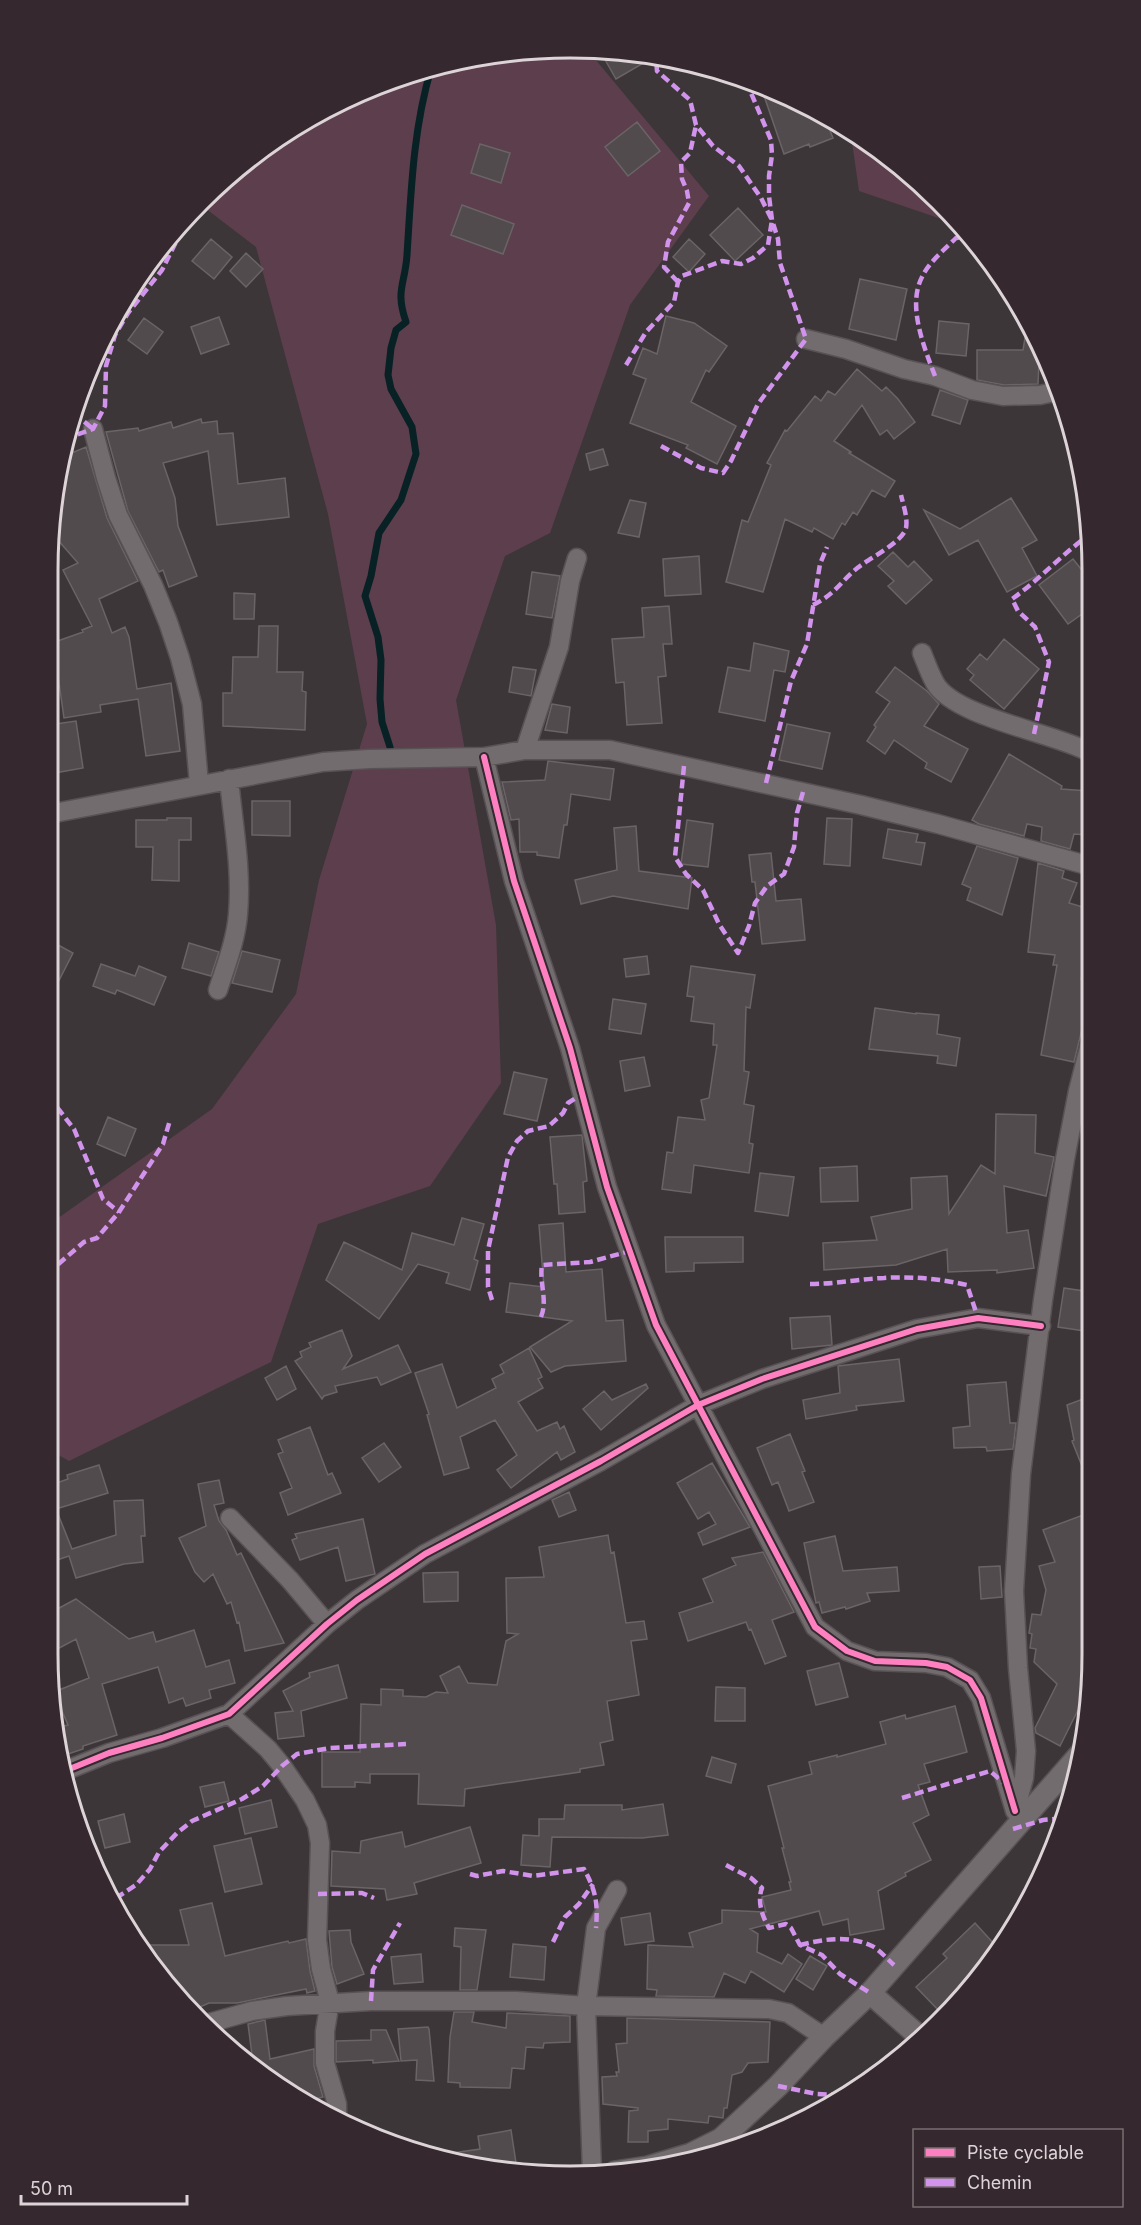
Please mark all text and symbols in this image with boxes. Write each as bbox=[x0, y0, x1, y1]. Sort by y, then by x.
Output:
legend bbox=[913, 2129, 1123, 2207]
text: Piste cyclable bbox=[967, 2142, 1084, 2163]
scale bar bbox=[21, 2168, 188, 2206]
text: Chemin bbox=[967, 2172, 1032, 2193]
text: 50 m bbox=[30, 2178, 73, 2199]

